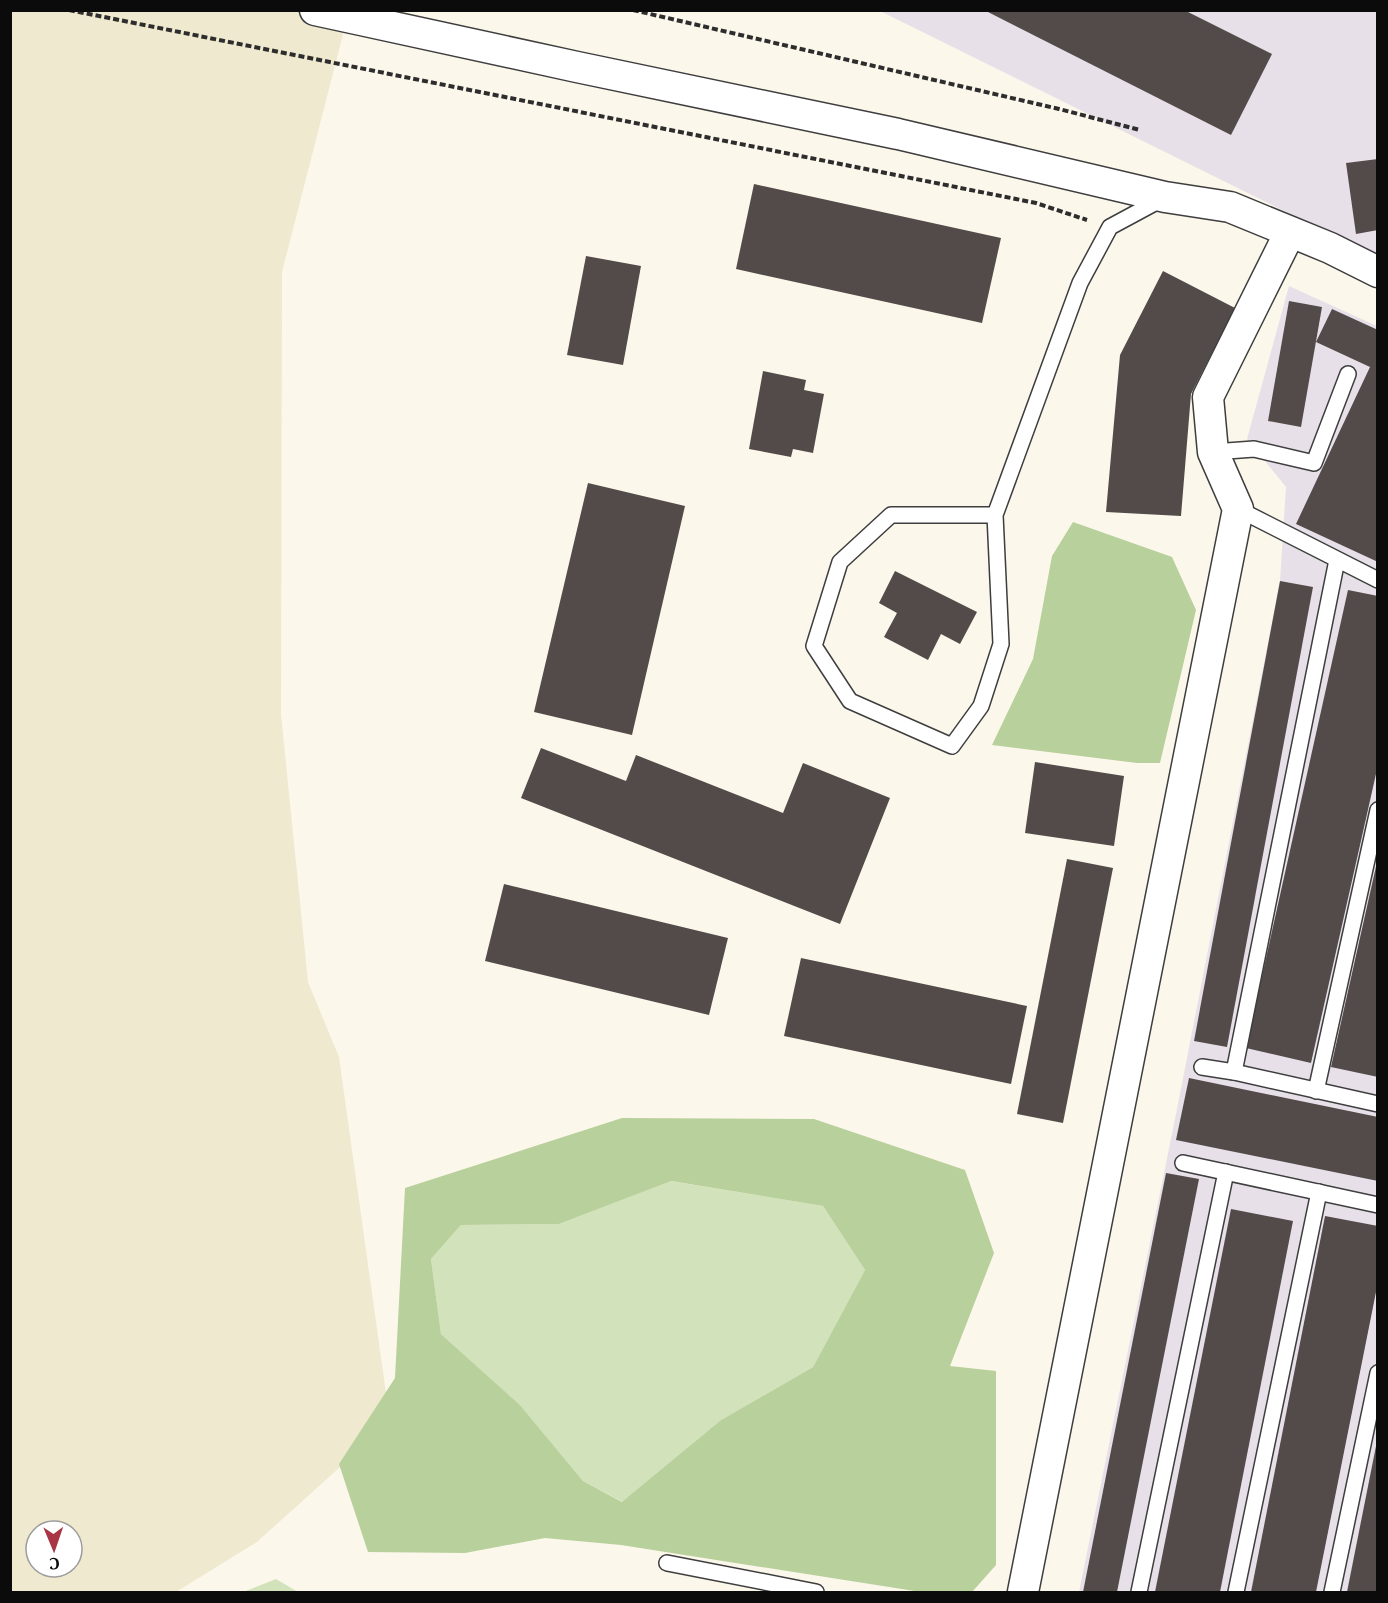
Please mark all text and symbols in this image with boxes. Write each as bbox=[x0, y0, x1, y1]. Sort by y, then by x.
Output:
north arrow bbox=[24, 1519, 84, 1579]
text: С bbox=[49, 1553, 60, 1575]

